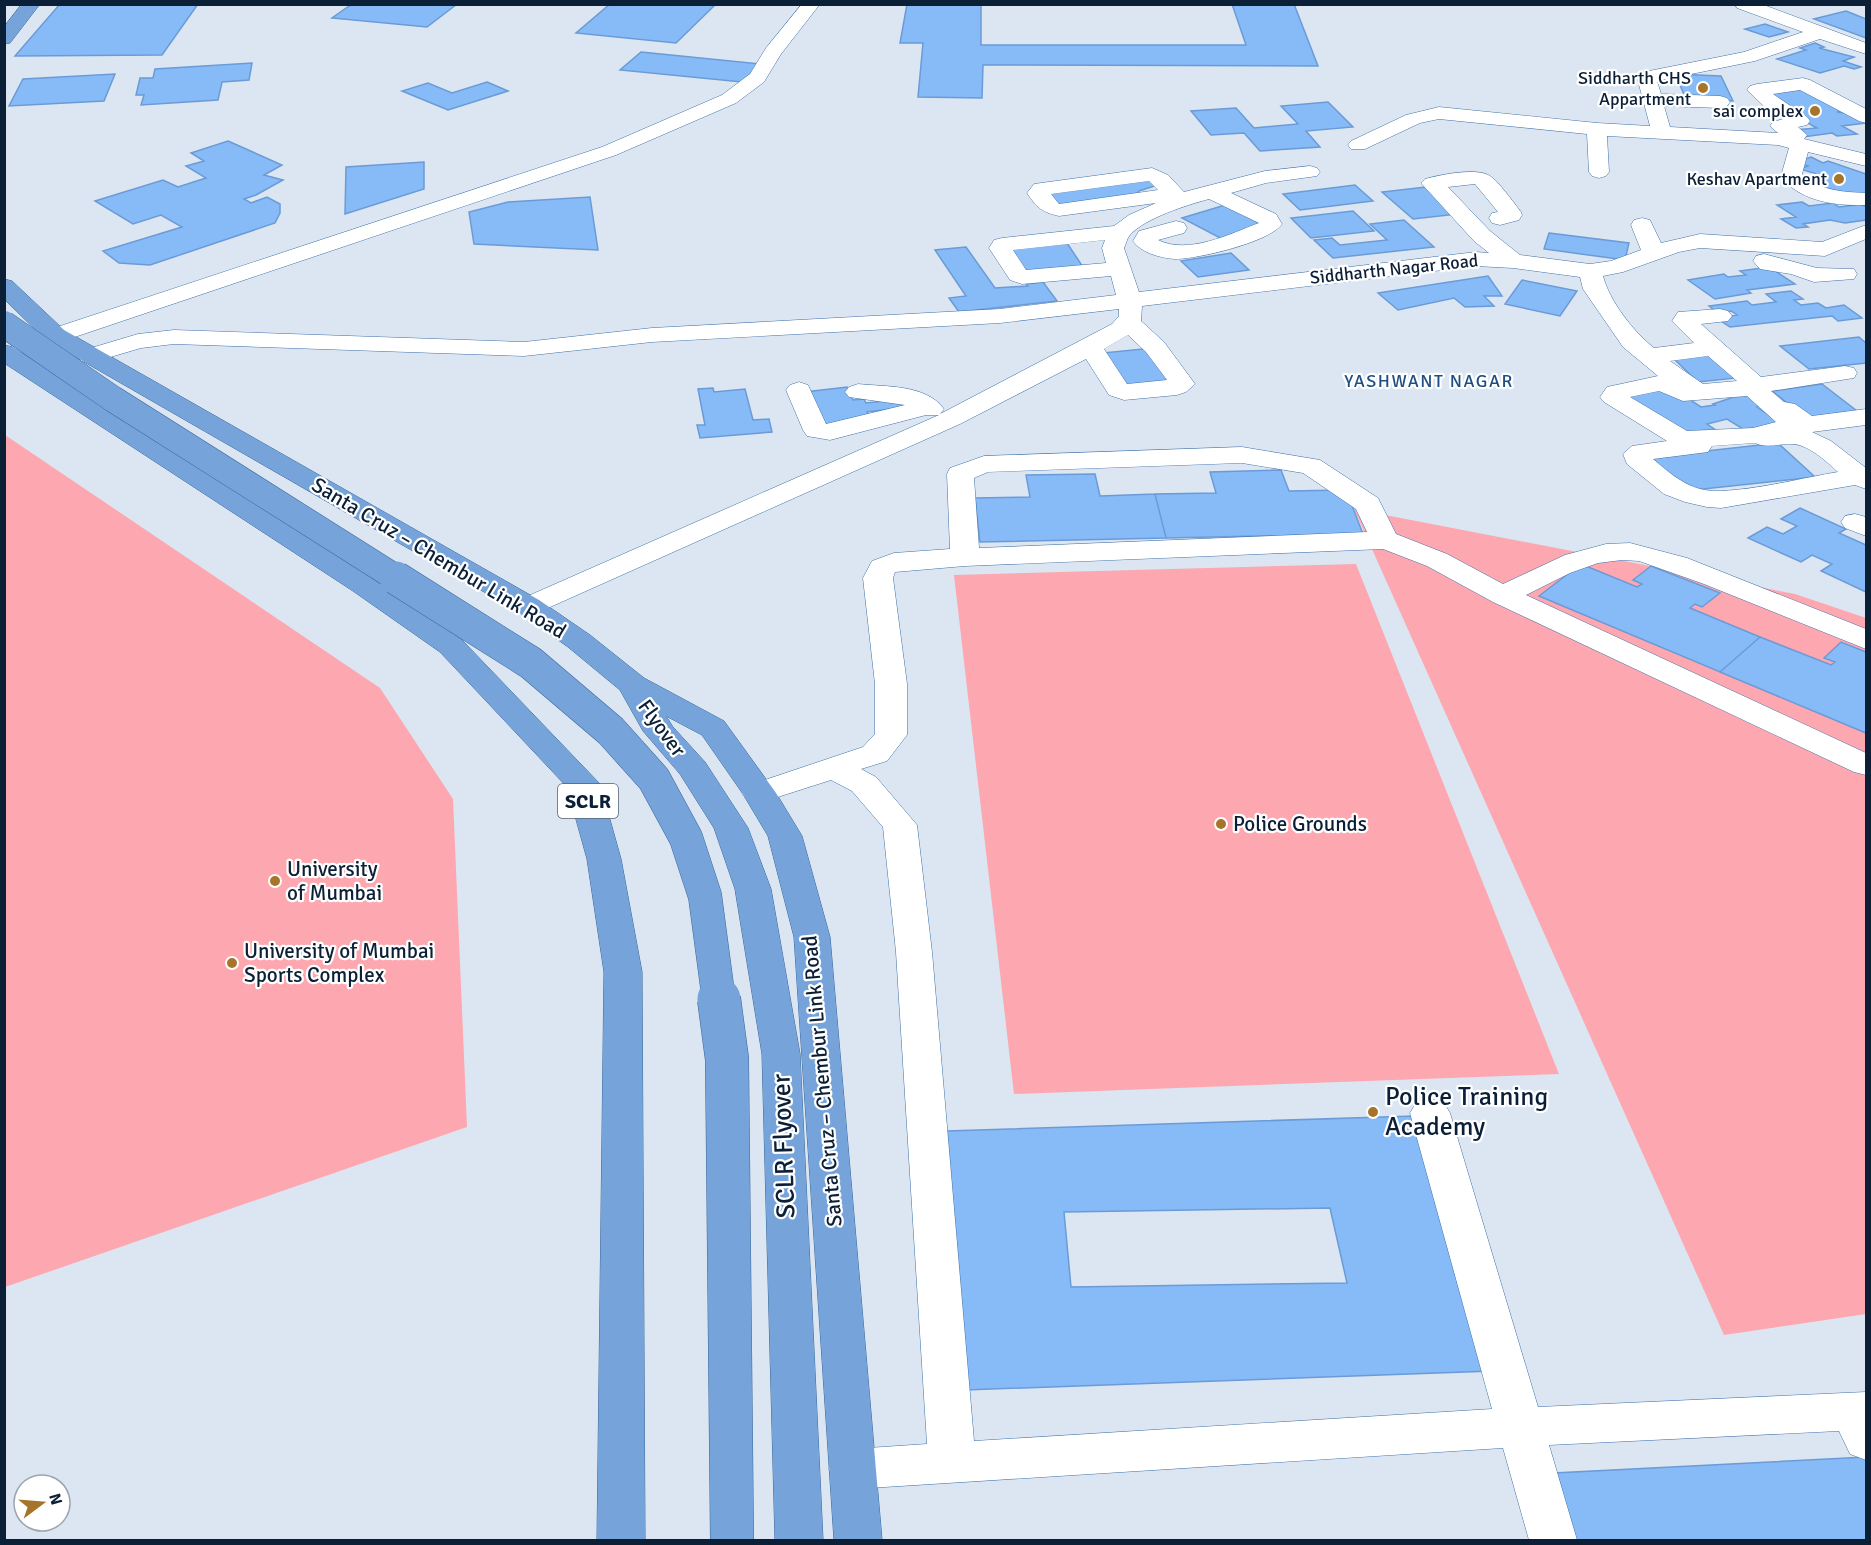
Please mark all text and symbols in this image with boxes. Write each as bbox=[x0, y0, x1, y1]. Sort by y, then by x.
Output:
place label: Siddharth CHS Appartment bbox=[1578, 67, 1691, 110]
marker: Siddharth CHS Appartment bbox=[1696, 81, 1710, 95]
place label: sai complex bbox=[1713, 100, 1804, 122]
marker: sai complex bbox=[1808, 104, 1822, 118]
place label: Keshav Apartment bbox=[1686, 168, 1827, 190]
marker: Keshav Apartment bbox=[1832, 172, 1846, 186]
street label: Siddharth Nagar Road bbox=[1309, 249, 1479, 289]
district label: YASHWANT NAGAR bbox=[1344, 370, 1514, 392]
street label: Santa Cruz – Chembur Link Road bbox=[307, 472, 571, 644]
street label: Flyover bbox=[632, 694, 692, 762]
road number: SCLR bbox=[558, 784, 618, 818]
place label: Police Grounds bbox=[1233, 811, 1367, 837]
marker: Police Grounds bbox=[1214, 817, 1228, 831]
place label: University of Mumbai bbox=[287, 856, 382, 906]
marker: University of Mumbai bbox=[268, 874, 282, 888]
street label: Santa Cruz – Chembur Link Road bbox=[796, 934, 848, 1228]
place label: University of Mumbai Sports Complex bbox=[244, 938, 434, 988]
marker: University of Mumbai Sports Complex bbox=[225, 956, 239, 970]
street label: SCLR Flyover bbox=[765, 1073, 803, 1219]
place label: Police Training Academy bbox=[1385, 1081, 1548, 1143]
marker: Police Training Academy bbox=[1366, 1105, 1380, 1119]
north arrow bbox=[12, 1473, 72, 1533]
text: N bbox=[44, 1491, 67, 1507]

